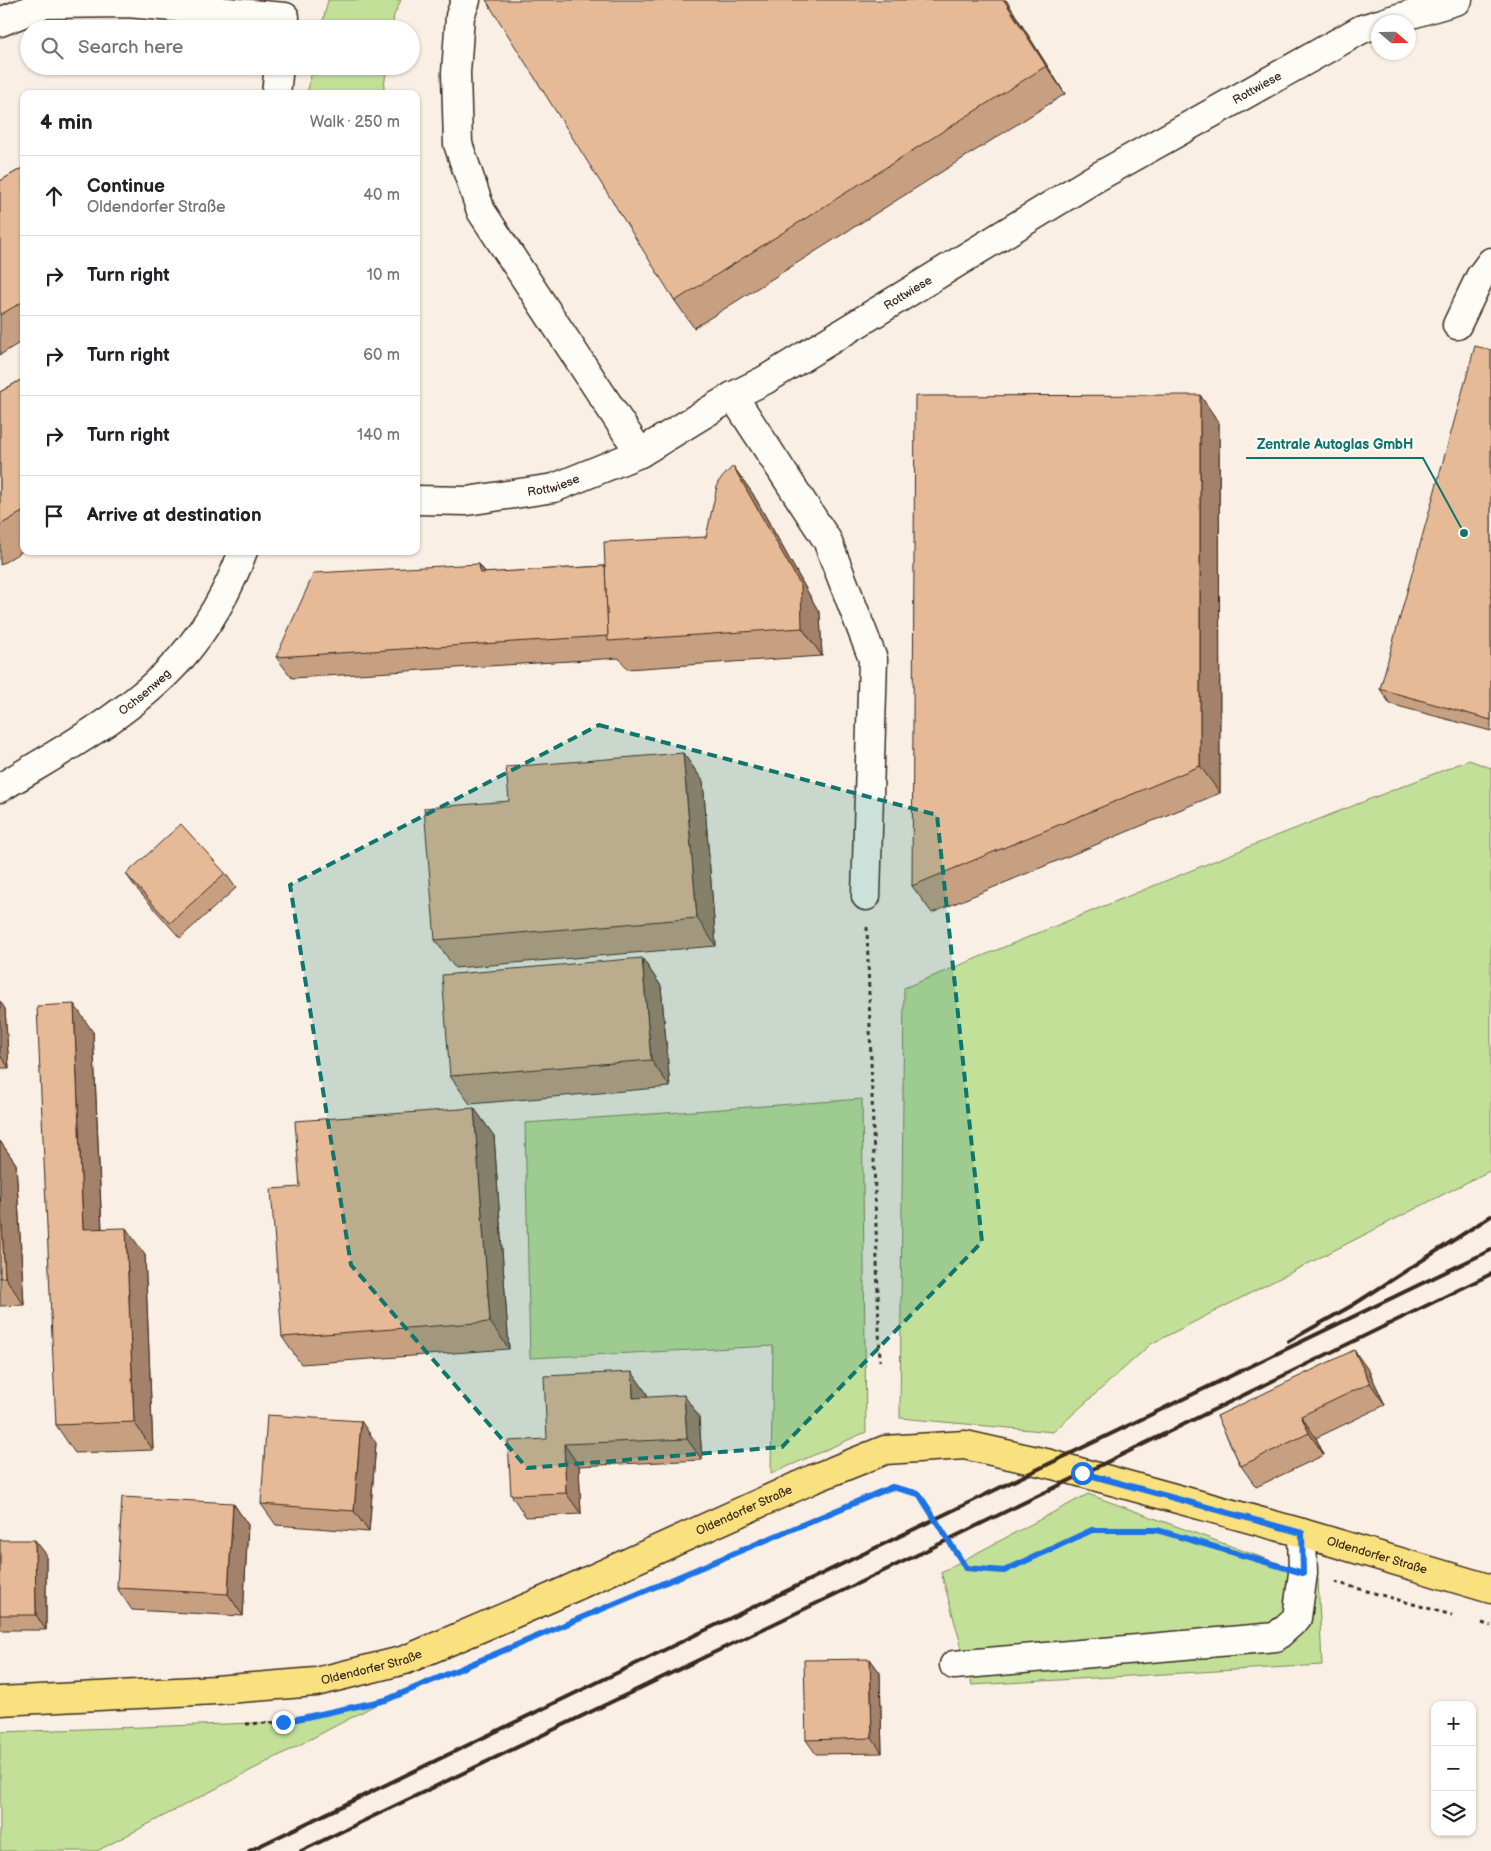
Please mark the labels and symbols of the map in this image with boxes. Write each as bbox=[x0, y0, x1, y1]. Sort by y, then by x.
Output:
north arrow bbox=[1371, 15, 1416, 60]
street label: Rottwiese bbox=[1230, 68, 1284, 107]
street label: Rottwiese bbox=[881, 272, 935, 313]
callout: Zentrale Autoglas GmbH bbox=[1246, 429, 1423, 458]
text: Zentrale Autoglas GmbH bbox=[1257, 436, 1413, 453]
street label: Rottwiese bbox=[526, 471, 582, 499]
street label: Ochsenweg bbox=[116, 666, 174, 718]
route start bbox=[1071, 1462, 1094, 1485]
street label: Oldendorfer Straße bbox=[694, 1482, 795, 1538]
street label: Oldendorfer Straße bbox=[1325, 1533, 1429, 1577]
street label: Oldendorfer Straße bbox=[319, 1646, 424, 1688]
route end bbox=[272, 1711, 295, 1734]

